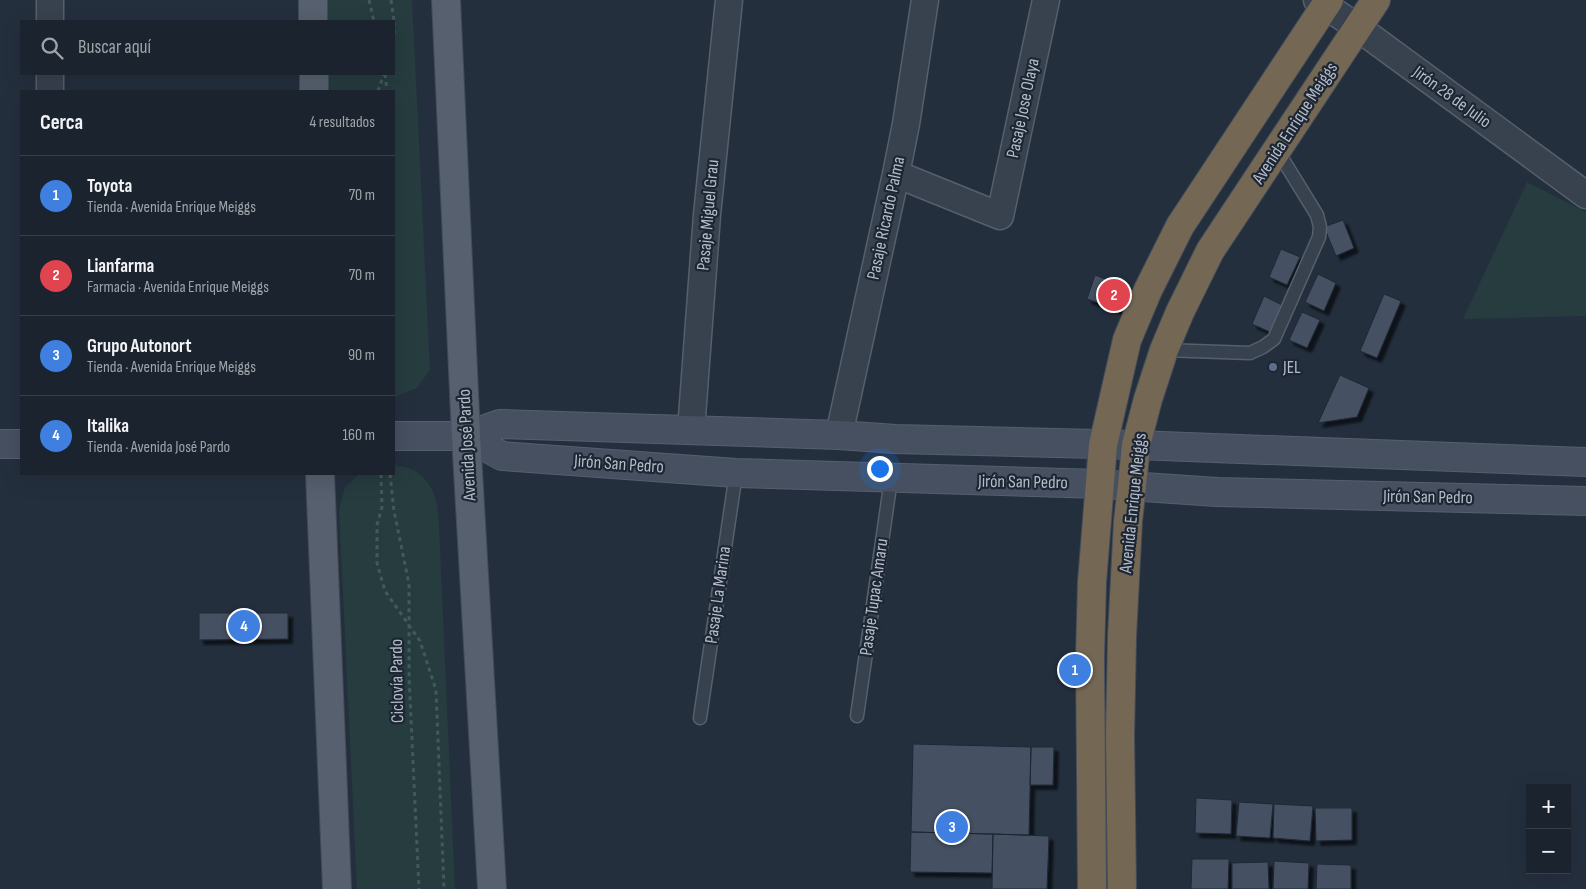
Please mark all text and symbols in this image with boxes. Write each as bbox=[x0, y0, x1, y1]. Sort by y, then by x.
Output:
search box bbox=[20, 20, 395, 75]
icon: search bbox=[38, 34, 66, 62]
text: Buscar aquí bbox=[78, 36, 151, 59]
street label: Pasaje Jose Olaya bbox=[1002, 56, 1044, 160]
street label: Avenida Enrique Meiggs bbox=[1247, 58, 1342, 189]
street label: Jirón 28 de Julio bbox=[1408, 61, 1495, 132]
text: Cerca bbox=[40, 110, 83, 135]
text: 4 resultados bbox=[310, 113, 375, 132]
street label: Pasaje Ricardo Palma bbox=[863, 154, 909, 281]
street label: Pasaje Miguel Grau bbox=[693, 159, 723, 271]
text: Toyota bbox=[87, 175, 132, 198]
text: 1 bbox=[53, 186, 59, 205]
text: 70 m bbox=[349, 186, 375, 205]
text: Tienda · Avenida Enrique Meiggs bbox=[87, 198, 256, 217]
text: Lianfarma bbox=[87, 255, 154, 278]
text: 2 bbox=[52, 266, 60, 285]
text: 70 m bbox=[349, 266, 375, 285]
pin: 2 bbox=[1098, 276, 1130, 314]
text: Farmacia · Avenida Enrique Meiggs bbox=[87, 278, 269, 297]
text: Grupo Autonort bbox=[87, 335, 192, 358]
text: 3 bbox=[52, 346, 60, 365]
text: 90 m bbox=[348, 346, 375, 365]
place label: JEL bbox=[1282, 357, 1301, 378]
text: Tienda · Avenida Enrique Meiggs bbox=[87, 358, 256, 377]
marker: JEL bbox=[1267, 361, 1279, 373]
street label: Avenida José Pardo bbox=[454, 389, 480, 502]
text: Italika bbox=[87, 415, 129, 438]
text: 4 bbox=[52, 426, 60, 445]
text: 160 m bbox=[342, 426, 375, 445]
street label: Avenida Enrique Meiggs bbox=[1115, 432, 1151, 575]
text: Tienda · Avenida José Pardo bbox=[87, 438, 230, 457]
street label: Jirón San Pedro bbox=[572, 450, 665, 478]
your location bbox=[867, 456, 893, 482]
street label: Jirón San Pedro bbox=[977, 471, 1068, 493]
street label: Jirón San Pedro bbox=[1382, 486, 1473, 508]
street label: Pasaje Tupac Amaru bbox=[855, 537, 893, 657]
street label: Pasaje La Marina bbox=[701, 545, 735, 645]
pin: 4 bbox=[228, 607, 260, 645]
street label: Ciclovía Pardo bbox=[386, 639, 408, 723]
pin: 1 bbox=[1059, 651, 1091, 689]
map controls bbox=[1526, 784, 1571, 874]
button: + bbox=[1526, 784, 1571, 829]
pin: 3 bbox=[936, 808, 968, 846]
button: − bbox=[1526, 829, 1571, 874]

